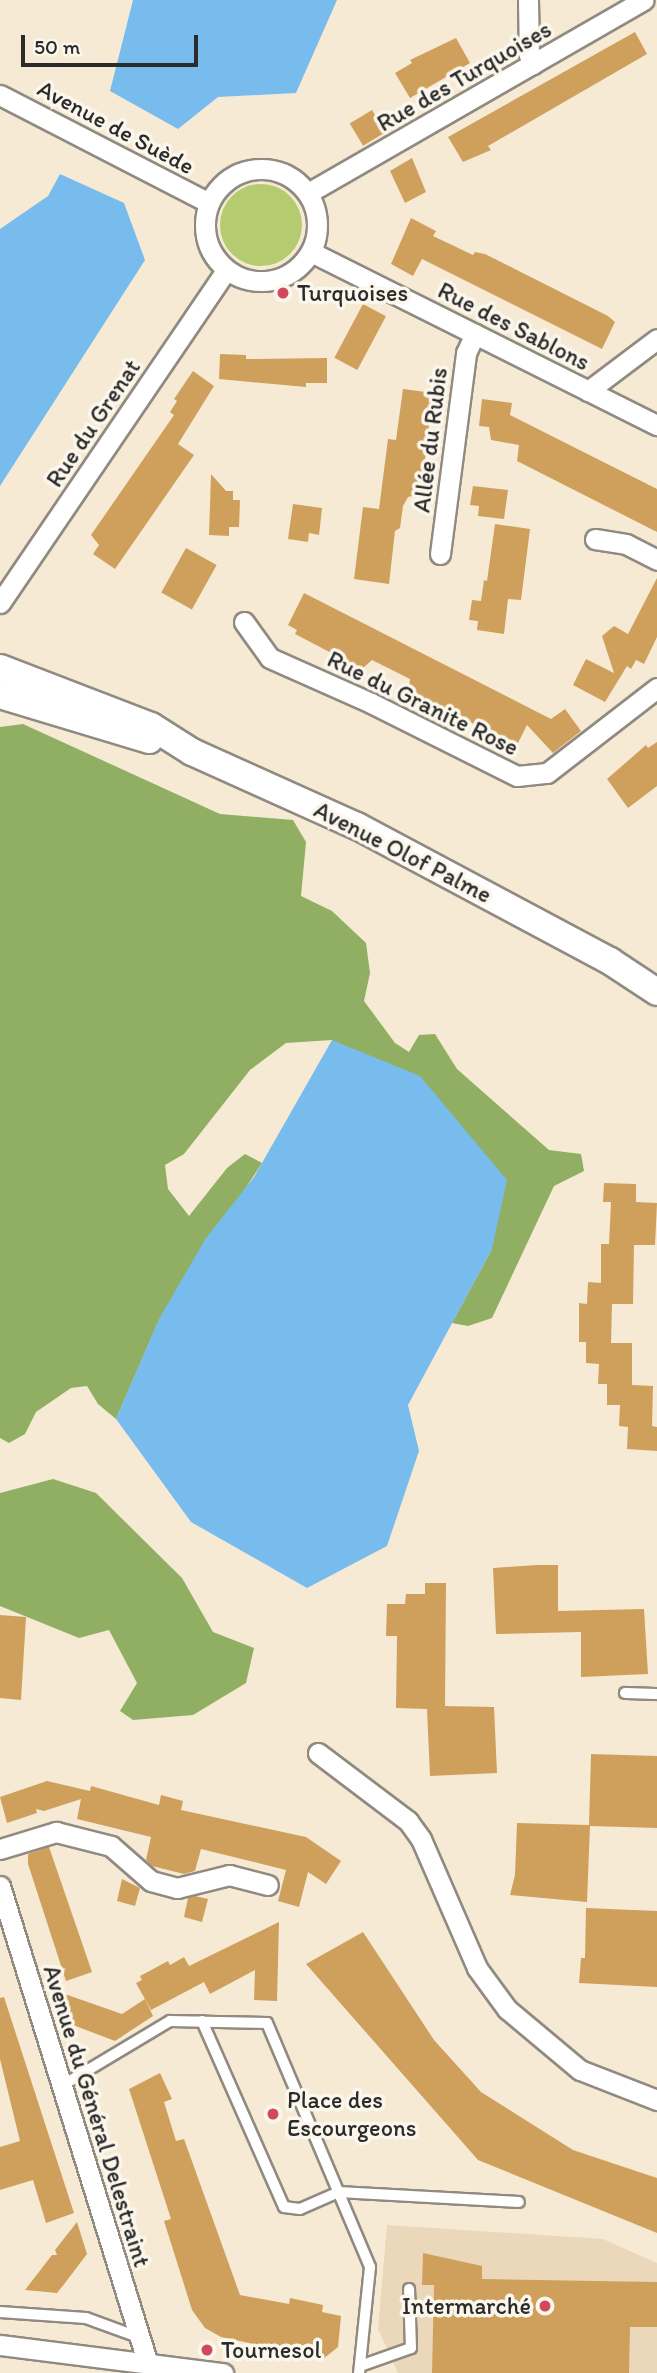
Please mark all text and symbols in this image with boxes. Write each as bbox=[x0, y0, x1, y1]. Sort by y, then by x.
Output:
street label: Rue des Turquoises bbox=[372, 14, 556, 138]
scale bar bbox=[24, 21, 201, 65]
text: 50 m bbox=[34, 34, 80, 59]
street label: Avenue de Suède bbox=[33, 74, 199, 180]
street label: Rue des Sablons bbox=[433, 275, 595, 377]
place label: Turquoises bbox=[297, 279, 408, 307]
marker: Turquoises bbox=[275, 285, 291, 301]
street label: Rue du Grenat bbox=[40, 354, 146, 492]
street label: Allée du Rubis bbox=[407, 366, 453, 514]
street label: Rue du Granite Rose bbox=[323, 644, 523, 762]
street label: Avenue Olof Palme bbox=[310, 795, 496, 909]
street label: Avenue du Général Delestraint bbox=[37, 1962, 157, 2270]
place label: Place des Escourgeons bbox=[287, 2086, 417, 2142]
marker: Place des Escourgeons bbox=[265, 2106, 281, 2122]
place label: Intermarché bbox=[402, 2292, 531, 2320]
marker: Intermarché bbox=[537, 2298, 553, 2314]
place label: Tournesol bbox=[221, 2336, 321, 2364]
marker: Tournesol bbox=[199, 2342, 215, 2358]

